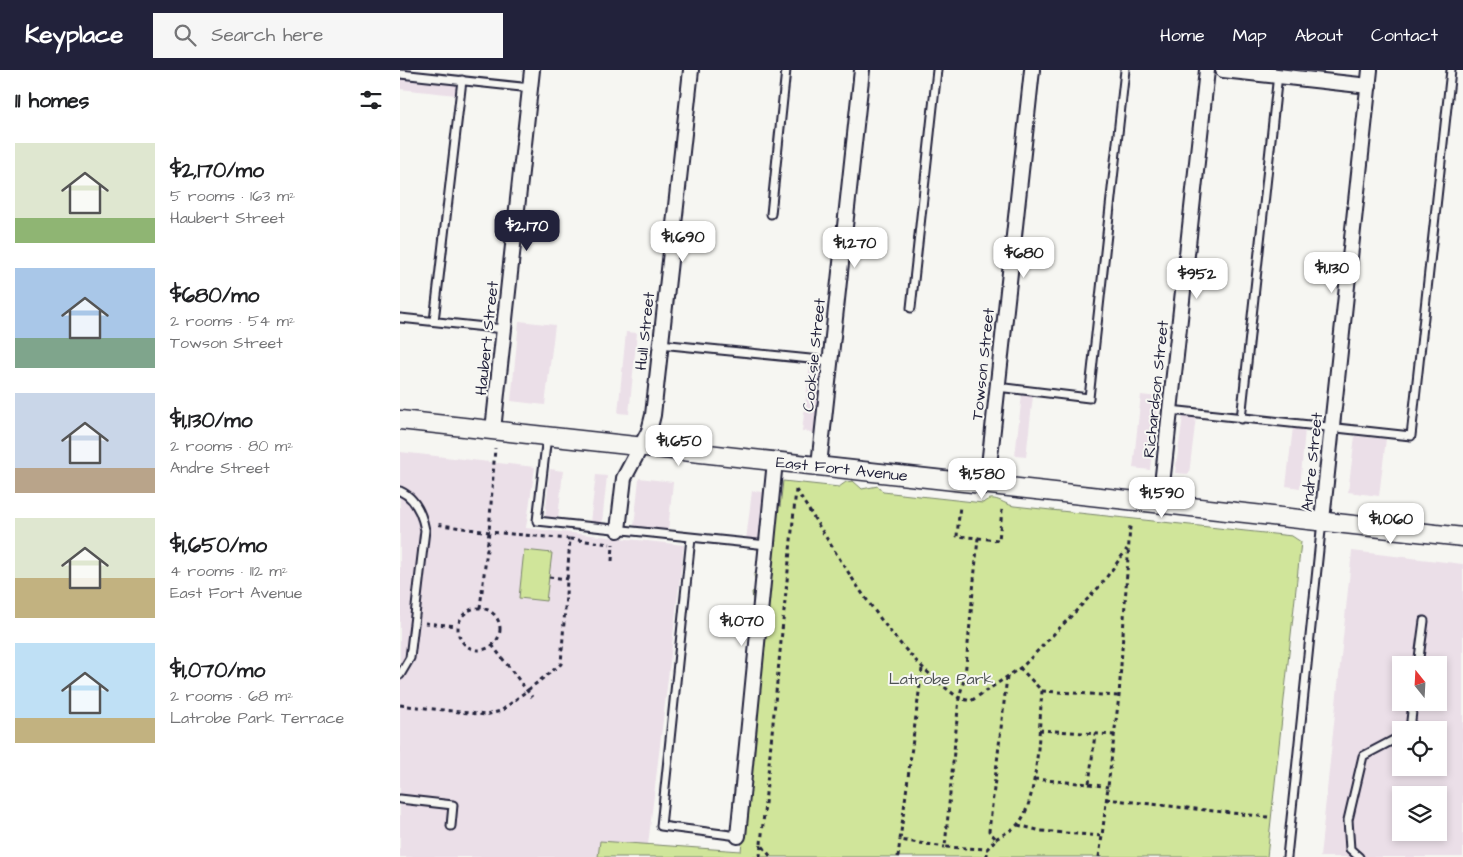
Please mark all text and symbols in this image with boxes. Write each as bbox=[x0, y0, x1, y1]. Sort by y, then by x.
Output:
search box bbox=[153, 13, 503, 58]
text: Keyplace bbox=[25, 18, 123, 52]
icon: search bbox=[171, 21, 199, 49]
text: Search here bbox=[211, 22, 323, 49]
text: Home bbox=[1160, 23, 1205, 48]
text: Map bbox=[1233, 23, 1267, 48]
text: About bbox=[1295, 23, 1343, 48]
text: Contact bbox=[1371, 23, 1438, 48]
text: 11 homes bbox=[15, 86, 89, 115]
icon: filters bbox=[357, 86, 385, 114]
text: $2,170/mo bbox=[170, 156, 264, 185]
icon: home bbox=[55, 163, 115, 223]
text: 5 rooms · 163 m² bbox=[170, 185, 295, 207]
text: Haubert Street bbox=[170, 207, 285, 229]
pin: $2,170 bbox=[486, 210, 568, 252]
text: $2,170 bbox=[506, 215, 548, 237]
pin: $1,690 bbox=[642, 220, 724, 263]
text: $1,690 bbox=[661, 226, 705, 248]
pin: $1,270 bbox=[814, 226, 896, 269]
text: $1,270 bbox=[834, 232, 876, 254]
pin: $680 bbox=[994, 236, 1054, 279]
text: $680 bbox=[1004, 242, 1044, 264]
pin: $1,130 bbox=[1291, 252, 1373, 294]
text: $1,130 bbox=[1315, 257, 1349, 279]
pin: $952 bbox=[1167, 258, 1227, 300]
text: $952 bbox=[1178, 263, 1216, 285]
street label: Haubert Street bbox=[470, 279, 504, 396]
text: $680/mo bbox=[170, 281, 259, 310]
icon: home bbox=[55, 288, 115, 348]
street label: Hull Street bbox=[630, 290, 660, 371]
street label: Cooksie Street bbox=[797, 297, 831, 413]
street label: Towson Street bbox=[966, 306, 1000, 421]
text: 2 rooms · 54 m² bbox=[170, 310, 295, 332]
street label: Richardson Street bbox=[1138, 319, 1174, 459]
text: Towson Street bbox=[170, 332, 283, 354]
text: $1,130/mo bbox=[170, 406, 252, 435]
street label: Andre Street bbox=[1296, 411, 1328, 513]
icon: home bbox=[55, 413, 115, 473]
pin: $1,650 bbox=[638, 424, 720, 467]
text: $1,650 bbox=[656, 430, 702, 452]
text: 2 rooms · 80 m² bbox=[170, 435, 293, 457]
street label: East Fort Avenue bbox=[775, 451, 909, 487]
text: Andre Street bbox=[170, 457, 270, 479]
pin: $1,580 bbox=[941, 458, 1023, 500]
text: $1,580 bbox=[959, 463, 1005, 485]
pin: $1,590 bbox=[1121, 476, 1203, 519]
text: $1,590 bbox=[1140, 482, 1184, 504]
pin: $1,060 bbox=[1350, 502, 1432, 545]
text: $1,060 bbox=[1369, 508, 1413, 530]
text: $1,650/mo bbox=[170, 531, 267, 560]
icon: home bbox=[55, 538, 115, 598]
text: 4 rooms · 112 m² bbox=[170, 560, 288, 582]
text: East Fort Avenue bbox=[170, 582, 302, 604]
pin: $1,070 bbox=[701, 604, 783, 647]
text: $1,070 bbox=[720, 610, 764, 632]
text: $1,070/mo bbox=[170, 656, 265, 685]
north arrow bbox=[1392, 656, 1448, 711]
map controls bbox=[1392, 656, 1447, 841]
icon: home bbox=[55, 663, 115, 723]
park label: Latrobe Park bbox=[889, 668, 993, 690]
text: 2 rooms · 68 m² bbox=[170, 685, 293, 707]
text: Latrobe Park Terrace bbox=[170, 707, 344, 729]
button: locate bbox=[1392, 721, 1447, 776]
button: layers bbox=[1392, 786, 1447, 841]

